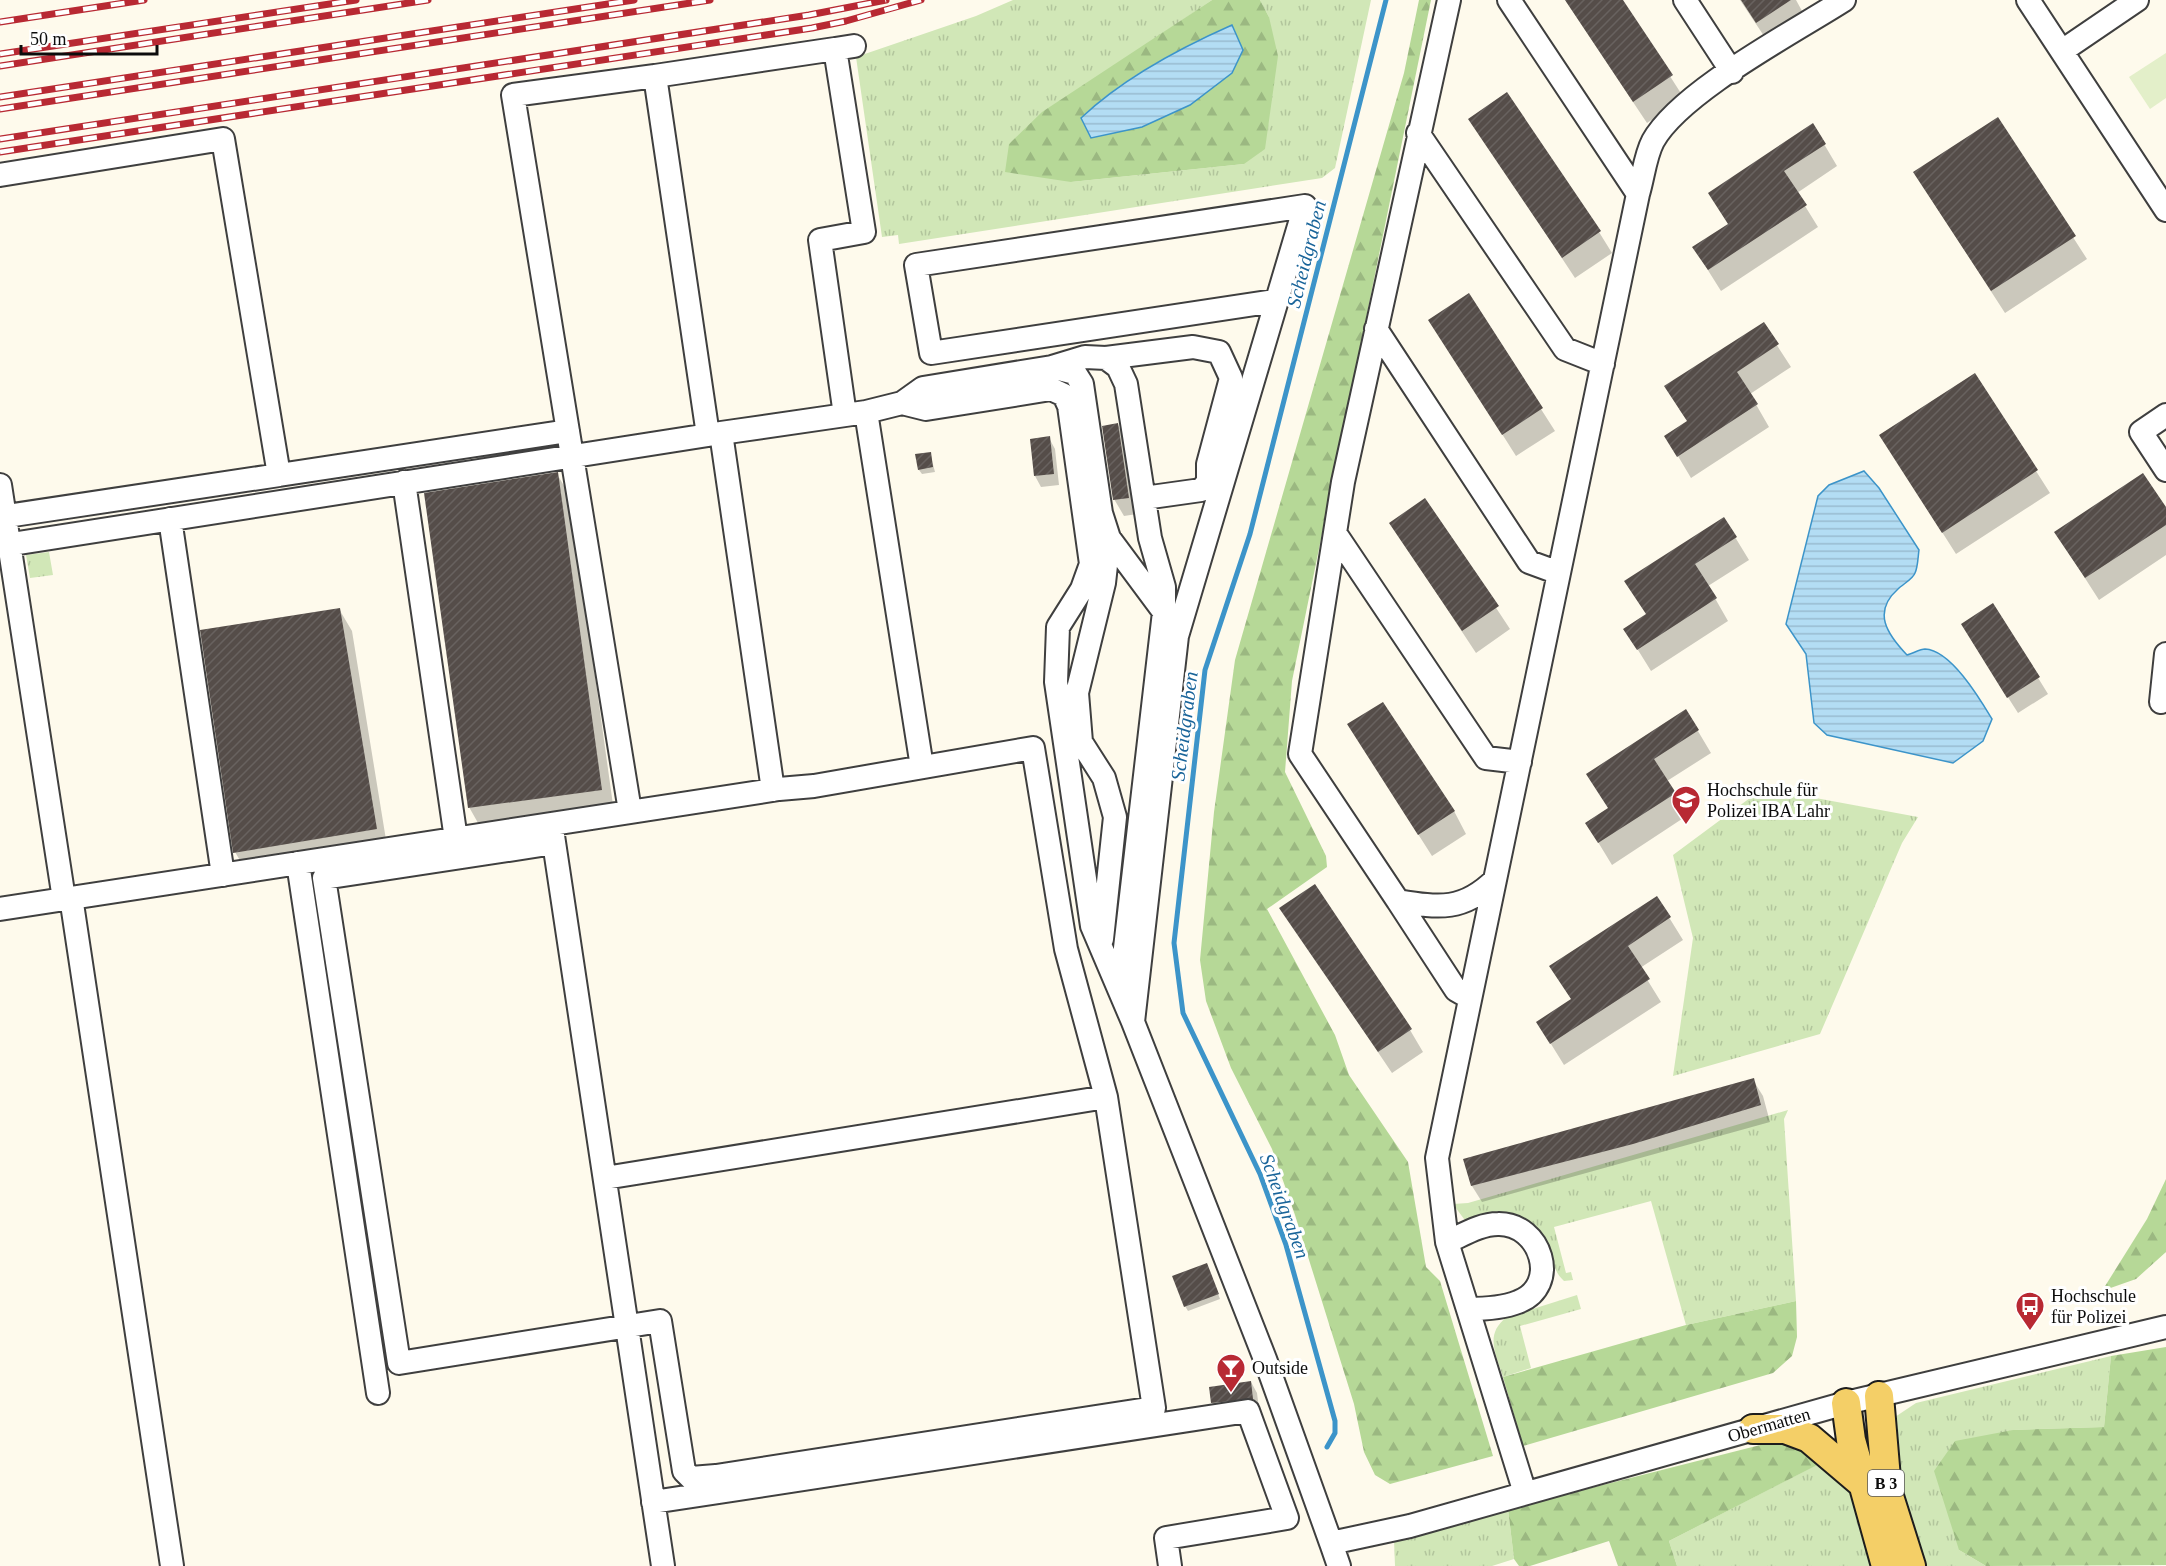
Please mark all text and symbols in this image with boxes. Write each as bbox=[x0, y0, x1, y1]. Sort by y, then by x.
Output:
scale bar bbox=[21, 18, 158, 56]
text: 50 m bbox=[30, 29, 67, 49]
water label: Scheidgraben bbox=[1282, 198, 1331, 310]
water label: Scheidgraben bbox=[1166, 670, 1203, 782]
place label: Hochschule für Polizei IBA Lahr bbox=[1707, 780, 1830, 821]
school or university icon: Hochschule für Polizei IBA Lahr bbox=[1670, 784, 1702, 826]
water label: Scheidgraben bbox=[1255, 1151, 1314, 1262]
place label: Hochschule für Polizei bbox=[2051, 1286, 2136, 1327]
bus stop icon: Hochschule für Polizei bbox=[2014, 1290, 2046, 1332]
bar icon: Outside bbox=[1215, 1352, 1247, 1394]
place label: Outside bbox=[1252, 1358, 1308, 1378]
street label: Obermatten bbox=[1725, 1404, 1813, 1446]
road number: B 3 bbox=[1868, 1470, 1904, 1496]

